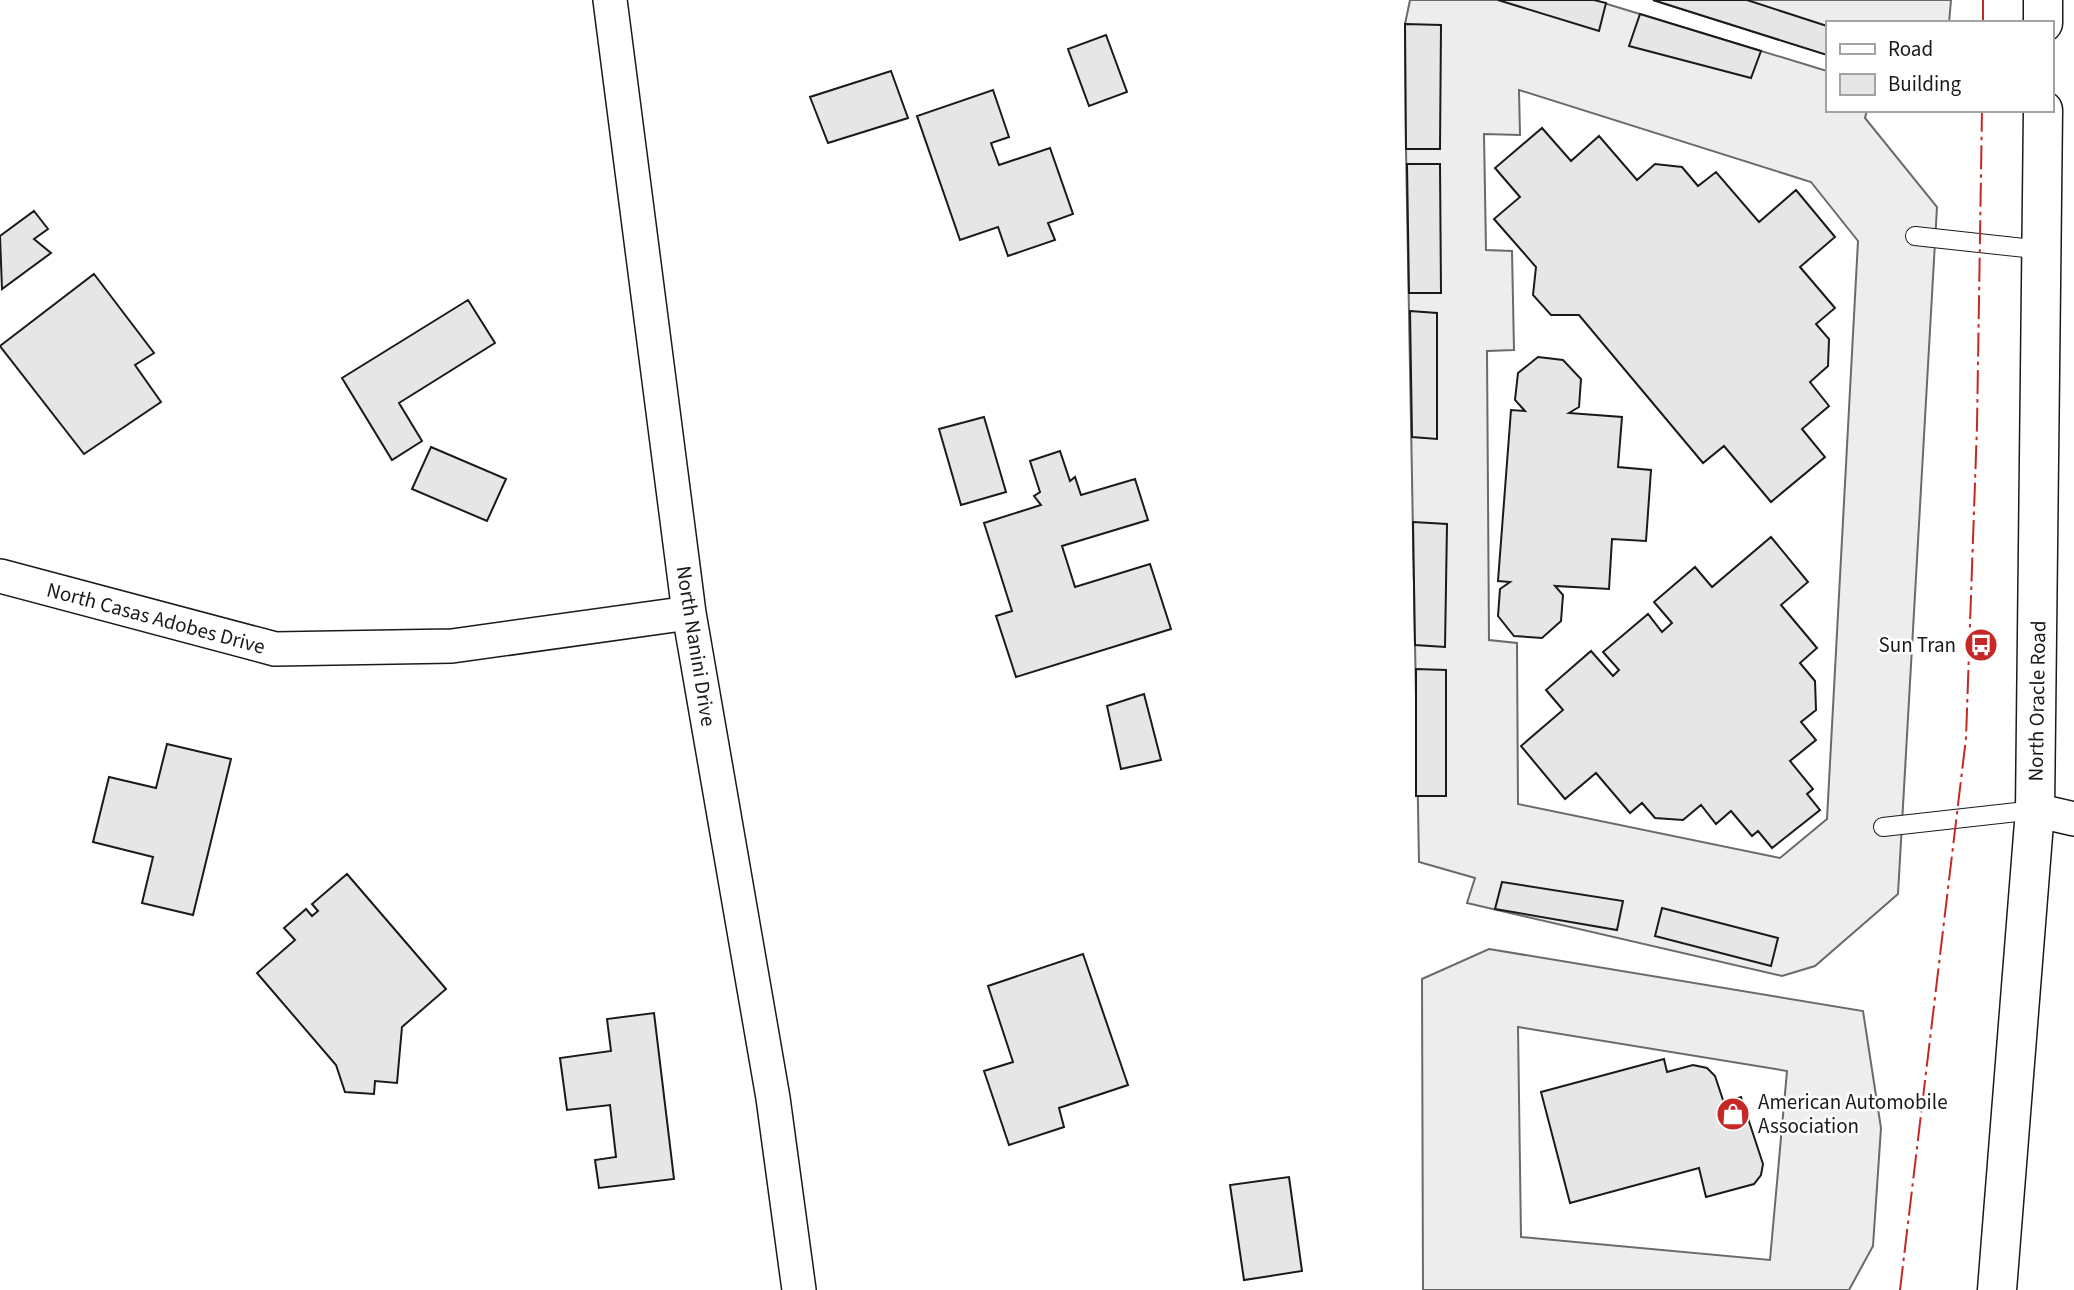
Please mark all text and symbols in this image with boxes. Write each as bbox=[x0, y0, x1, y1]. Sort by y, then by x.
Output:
legend bbox=[1826, 21, 2053, 112]
text: Road bbox=[1888, 34, 1933, 64]
text: Building bbox=[1888, 69, 1962, 99]
street label: North Nanini Drive bbox=[669, 564, 723, 728]
street label: North Casas Adobes Drive bbox=[43, 574, 269, 662]
street label: North Oracle Road bbox=[2021, 620, 2053, 782]
bus stop icon: Sun Tran bbox=[1962, 626, 2000, 664]
place label: Sun Tran bbox=[1879, 630, 1956, 660]
place label: American Automobile Association bbox=[1758, 1087, 1948, 1141]
shop icon: American Automobile Association bbox=[1714, 1095, 1752, 1133]

